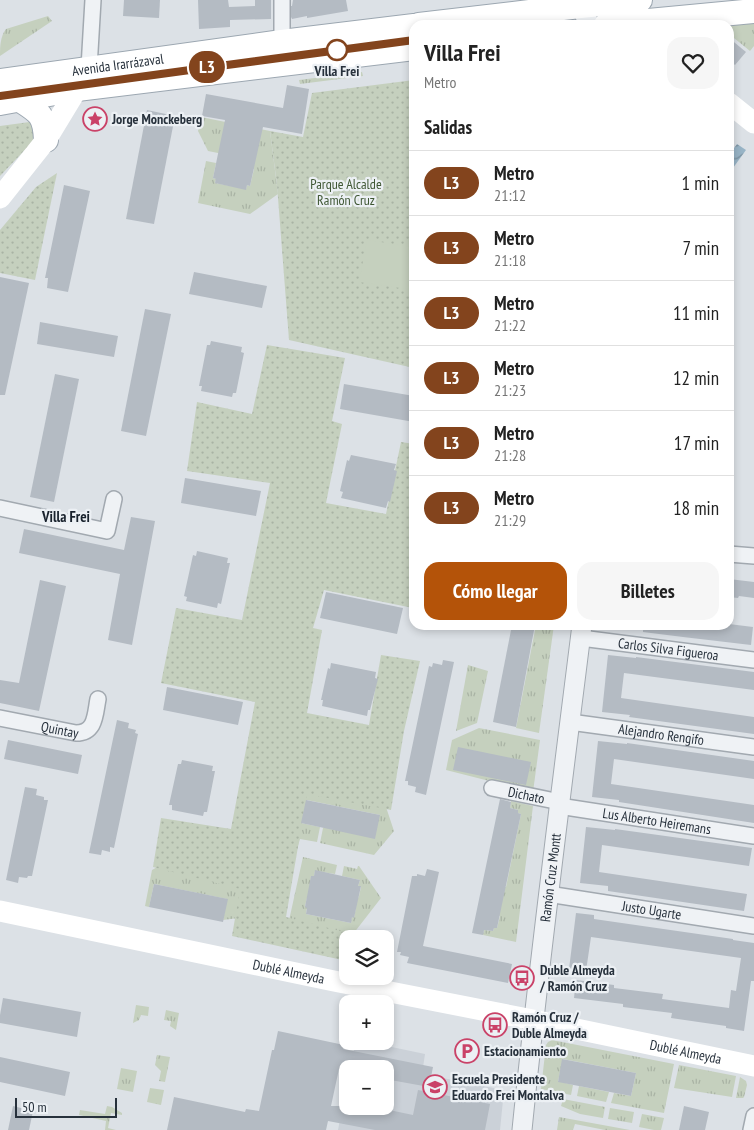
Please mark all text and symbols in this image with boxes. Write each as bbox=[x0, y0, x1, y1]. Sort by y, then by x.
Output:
text: Villa Frei bbox=[424, 37, 501, 68]
button: heart bbox=[667, 37, 719, 89]
marker: Villa Frei bbox=[326, 39, 348, 61]
street label: Avenida Irarrázaval bbox=[71, 49, 166, 80]
line badge: L3 bbox=[184, 51, 230, 83]
text: L3 bbox=[199, 55, 215, 78]
place label: Villa Frei bbox=[314, 62, 359, 80]
text: Metro bbox=[424, 72, 457, 92]
place icon: Jorge Monckeberg bbox=[82, 106, 108, 132]
place label: Jorge Monckeberg bbox=[111, 110, 202, 128]
text: Salidas bbox=[424, 115, 472, 139]
text: Metro bbox=[494, 161, 534, 185]
text: L3 bbox=[443, 171, 460, 194]
text: 1 min bbox=[682, 171, 719, 195]
park label: Parque Alcalde Ramón Cruz bbox=[310, 175, 382, 209]
text: 21:12 bbox=[494, 185, 526, 205]
text: Metro bbox=[494, 226, 534, 250]
text: L3 bbox=[443, 236, 460, 259]
text: 7 min bbox=[682, 236, 719, 260]
text: 21:18 bbox=[494, 250, 526, 270]
text: Metro bbox=[494, 291, 534, 315]
text: L3 bbox=[443, 301, 460, 324]
text: 11 min bbox=[673, 301, 719, 325]
text: 21:22 bbox=[494, 315, 526, 335]
text: Metro bbox=[494, 356, 534, 380]
text: L3 bbox=[443, 366, 460, 389]
text: 12 min bbox=[673, 366, 719, 390]
text: 21:23 bbox=[494, 380, 526, 400]
text: Metro bbox=[494, 421, 534, 445]
text: L3 bbox=[443, 431, 460, 454]
text: 17 min bbox=[674, 431, 719, 455]
text: 21:28 bbox=[494, 445, 526, 465]
text: Metro bbox=[494, 486, 534, 510]
text: L3 bbox=[443, 496, 460, 519]
text: 18 min bbox=[673, 496, 719, 520]
district label: Villa Frei bbox=[41, 507, 90, 526]
text: 21:29 bbox=[494, 510, 526, 530]
button: Cómo llegar bbox=[424, 562, 567, 620]
button: Billetes bbox=[577, 562, 719, 620]
street label: Carlos Silva Figueroa bbox=[617, 634, 720, 664]
street label: Quintay bbox=[40, 717, 81, 742]
street label: Alejandro Rengifo bbox=[617, 720, 705, 749]
street label: Dichato bbox=[506, 783, 546, 808]
street label: Lus Alberto Heiremans bbox=[601, 804, 713, 838]
street label: Ramón Cruz Montt bbox=[536, 832, 565, 923]
street label: Justo Ugarte bbox=[620, 896, 683, 924]
map controls bbox=[339, 930, 394, 1115]
button: layers bbox=[339, 930, 394, 985]
street label: Dublé Almeyda bbox=[251, 955, 326, 988]
place label: Duble Almeyda / Ramón Cruz bbox=[539, 961, 615, 995]
bus stop icon: Duble Almeyda / Ramón Cruz bbox=[509, 965, 535, 991]
button: + bbox=[339, 995, 394, 1050]
place label: Ramón Cruz / Duble Almeyda bbox=[512, 1008, 587, 1042]
bus stop icon: Ramón Cruz / Duble Almeyda bbox=[482, 1012, 508, 1038]
street label: Dublé Almeyda bbox=[648, 1036, 723, 1068]
parking icon: Estacionamiento bbox=[454, 1038, 480, 1064]
place label: Estacionamiento bbox=[484, 1042, 566, 1060]
button: − bbox=[339, 1060, 394, 1115]
place label: Escuela Presidente Eduardo Frei Montalva bbox=[452, 1070, 564, 1104]
school or university icon: Escuela Presidente Eduardo Frei Montalva bbox=[422, 1074, 448, 1100]
scale bar bbox=[15, 1095, 118, 1118]
text: 50 m bbox=[22, 1098, 47, 1116]

